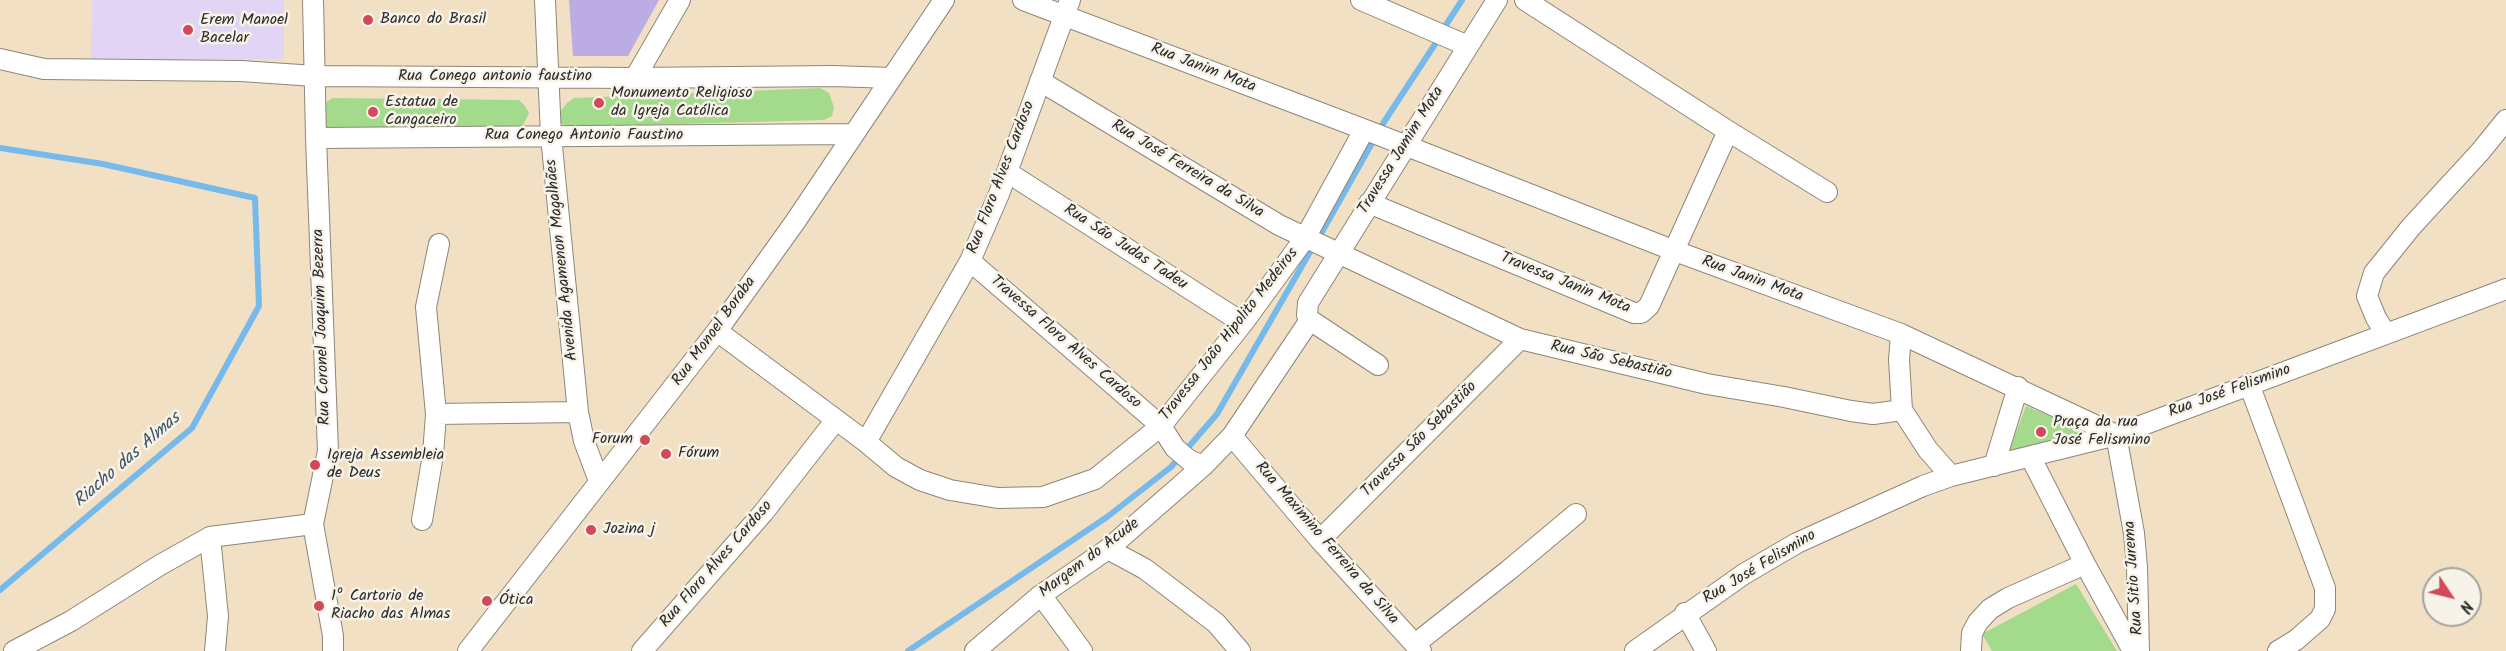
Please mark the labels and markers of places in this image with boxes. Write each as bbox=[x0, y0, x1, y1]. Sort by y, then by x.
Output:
place label: Banco do Brasil bbox=[380, 10, 486, 30]
place label: Erem Manoel Bacelar bbox=[200, 11, 288, 49]
marker: Banco do Brasil bbox=[361, 13, 375, 27]
marker: Erem Manoel Bacelar bbox=[181, 23, 195, 37]
place label: Monumento Religioso da Igreja Católica bbox=[611, 84, 752, 122]
place label: Estatua de Cangaceiro bbox=[385, 93, 458, 131]
marker: Monumento Religioso da Igreja Católica bbox=[592, 96, 606, 110]
marker: Estatua de Cangaceiro bbox=[366, 105, 380, 119]
place label: Praça da rua José Felismino bbox=[2053, 413, 2150, 451]
marker: Praça da rua José Felismino bbox=[2034, 425, 2048, 439]
place label: Forum bbox=[592, 430, 633, 450]
marker: Forum bbox=[638, 433, 652, 447]
place label: Fórum bbox=[678, 444, 719, 464]
place label: Igreja Assembleia de Deus bbox=[327, 446, 444, 484]
marker: Fórum bbox=[659, 447, 673, 461]
marker: Igreja Assembleia de Deus bbox=[308, 458, 322, 472]
place label: Jozina j bbox=[603, 520, 655, 540]
marker: Jozina j bbox=[584, 523, 598, 537]
place label: 1º Cartorio de Riacho das Almas bbox=[331, 587, 450, 625]
place label: Ótica bbox=[499, 591, 533, 611]
marker: Ótica bbox=[480, 594, 494, 608]
marker: 1º Cartorio de Riacho das Almas bbox=[312, 599, 326, 613]

